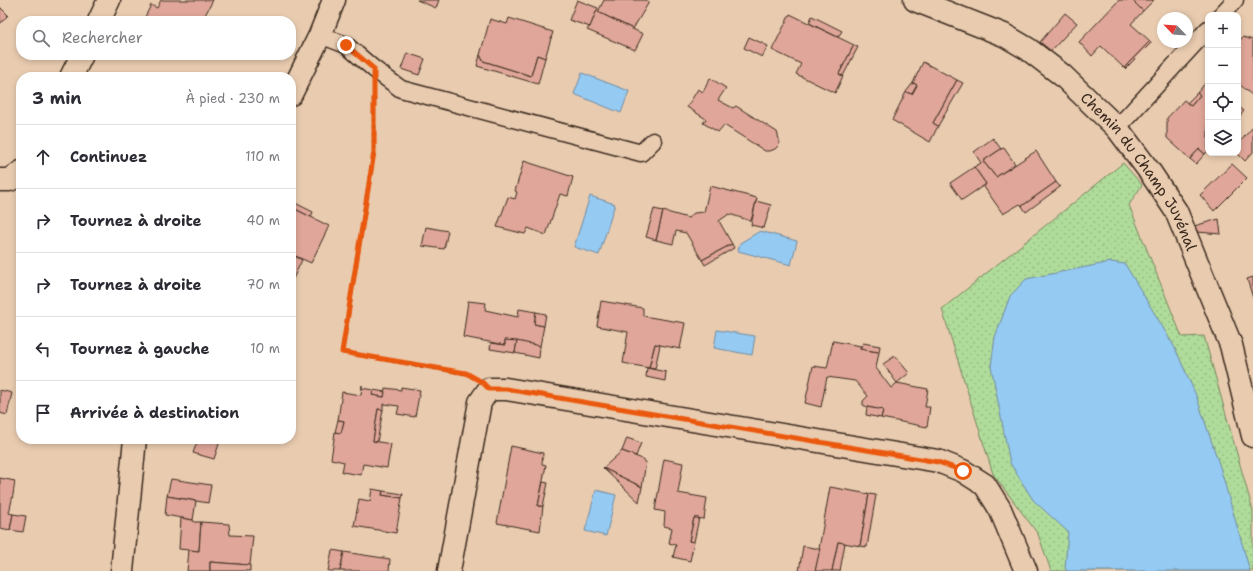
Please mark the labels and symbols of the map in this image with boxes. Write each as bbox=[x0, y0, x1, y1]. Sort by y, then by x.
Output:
north arrow bbox=[1157, 12, 1193, 48]
route end bbox=[337, 36, 355, 54]
street label: Chemin du Champ Juvénal bbox=[1076, 88, 1201, 254]
route start bbox=[954, 462, 972, 480]

